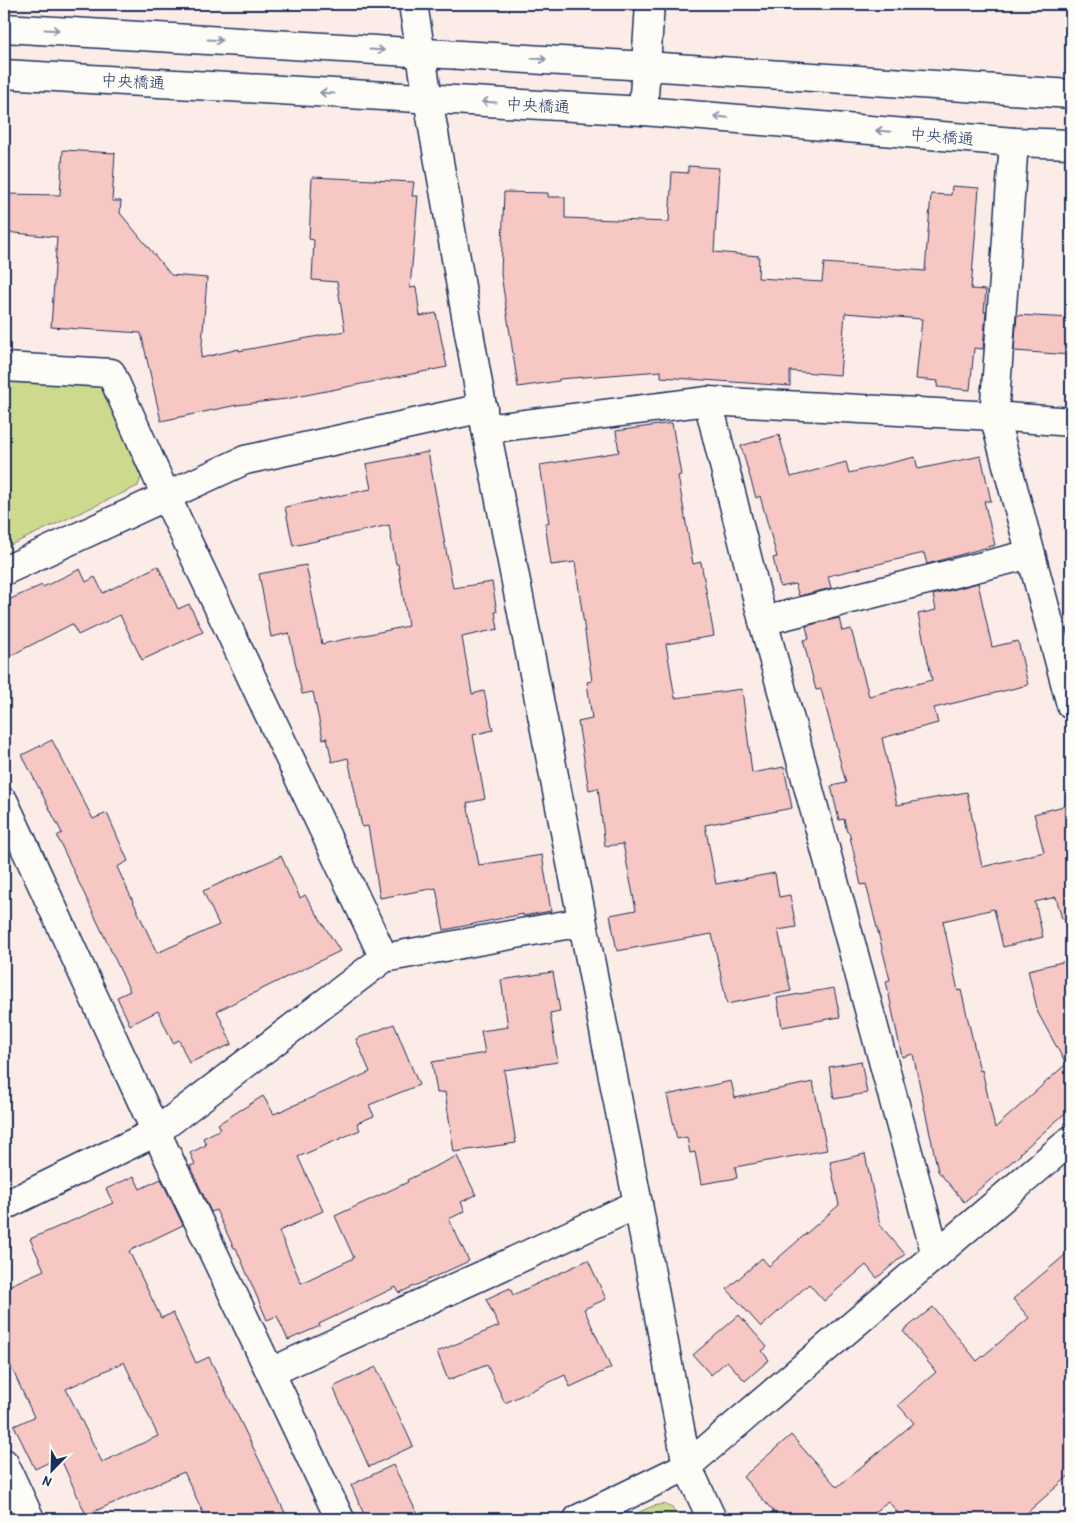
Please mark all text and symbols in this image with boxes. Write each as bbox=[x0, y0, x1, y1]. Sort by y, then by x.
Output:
one-way arrow bbox=[44, 26, 60, 35]
one-way arrow bbox=[206, 36, 222, 45]
one-way arrow bbox=[369, 45, 385, 54]
one-way arrow bbox=[531, 55, 547, 64]
street label: 中央橋通 bbox=[100, 68, 166, 94]
one-way arrow bbox=[319, 88, 335, 97]
street label: 中央橋通 bbox=[505, 92, 571, 118]
one-way arrow bbox=[481, 97, 498, 107]
one-way arrow bbox=[713, 112, 729, 122]
street label: 中央橋通 bbox=[909, 122, 975, 150]
one-way arrow bbox=[875, 126, 891, 135]
north arrow bbox=[28, 1446, 78, 1496]
text: N bbox=[39, 1472, 54, 1493]

